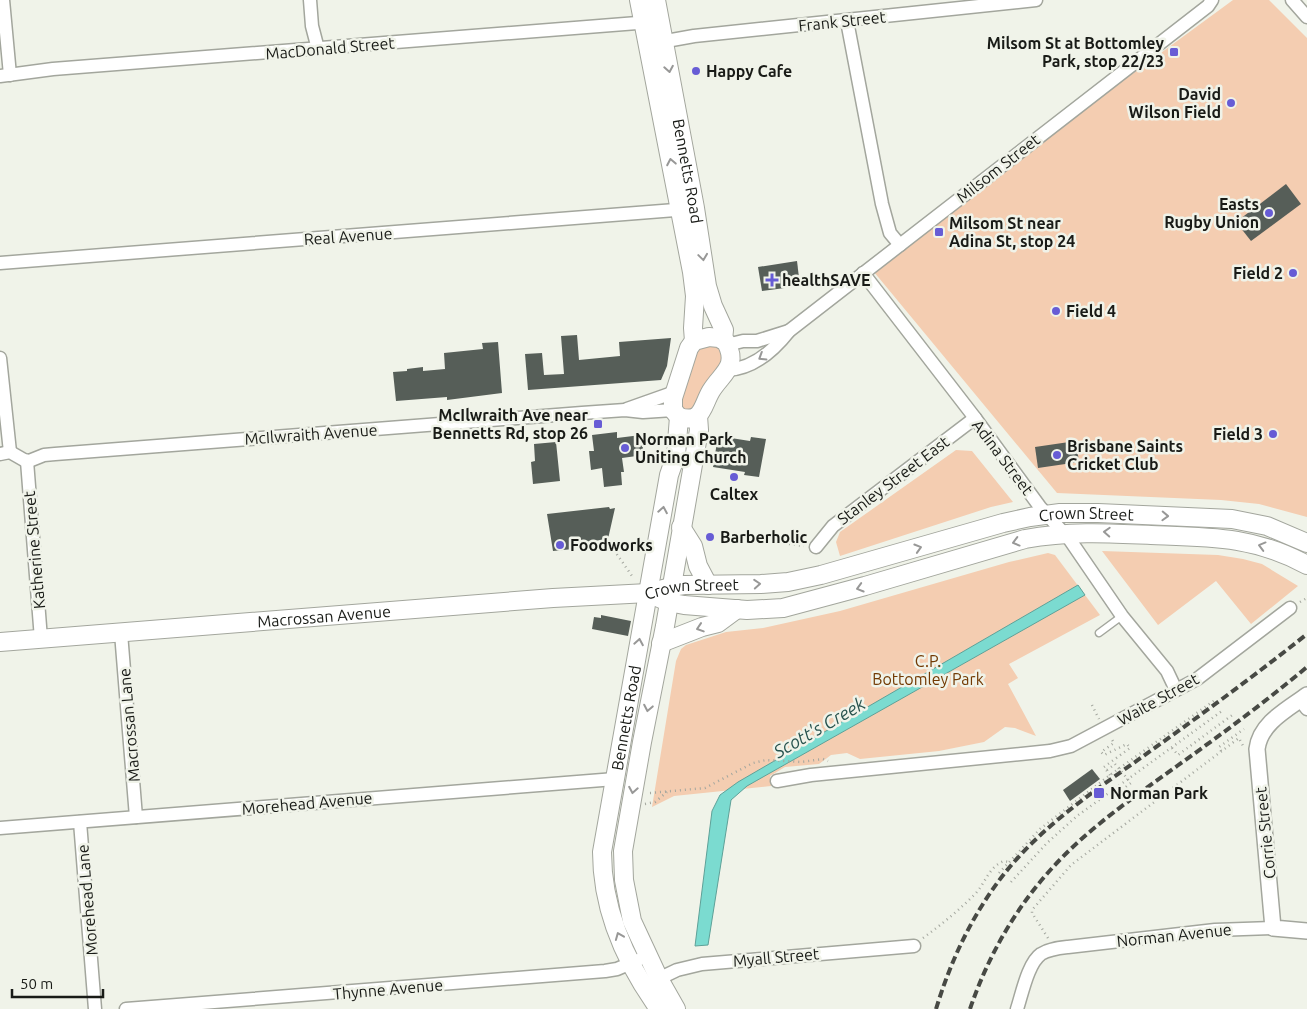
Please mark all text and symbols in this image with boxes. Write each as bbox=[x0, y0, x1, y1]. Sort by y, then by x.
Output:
street label: Frank Street bbox=[797, 7, 887, 35]
street label: MacDonald Street bbox=[265, 33, 396, 63]
place label: Milsom St at Bottomley Park, stop 22/23 bbox=[987, 34, 1164, 70]
marker: Milsom St at Bottomley Park, stop 22/23 bbox=[1168, 46, 1180, 58]
place label: Happy Cafe bbox=[706, 62, 792, 80]
one-way arrow bbox=[663, 64, 673, 73]
marker: Happy Cafe bbox=[690, 65, 702, 77]
place label: David Wilson Field bbox=[1129, 85, 1221, 121]
marker: David Wilson Field bbox=[1225, 97, 1237, 109]
street label: Bennetts Road bbox=[669, 117, 706, 225]
street label: Milsom Street bbox=[953, 130, 1044, 206]
one-way arrow bbox=[666, 158, 677, 166]
place label: Easts Rugby Union bbox=[1164, 195, 1259, 231]
marker: Easts Rugby Union bbox=[1263, 207, 1275, 219]
place label: Milsom St near Adina St, stop 24 bbox=[949, 214, 1075, 250]
street label: Real Avenue bbox=[303, 224, 393, 248]
marker: Milsom St near Adina St, stop 24 bbox=[933, 226, 945, 238]
one-way arrow bbox=[697, 253, 708, 261]
place label: Field 2 bbox=[1233, 264, 1283, 282]
marker: Field 2 bbox=[1287, 267, 1299, 279]
place label: healthSAVE bbox=[782, 271, 870, 289]
marker: healthSAVE bbox=[766, 274, 778, 286]
place label: Field 4 bbox=[1066, 302, 1116, 320]
marker: Field 4 bbox=[1050, 305, 1062, 317]
one-way arrow bbox=[759, 350, 768, 360]
place label: McIlwraith Ave near Bennetts Rd, stop 26 bbox=[432, 406, 588, 442]
street label: Adina Street bbox=[969, 416, 1037, 499]
marker: McIlwraith Ave near Bennetts Rd, stop 26 bbox=[592, 418, 604, 430]
street label: McIlwraith Avenue bbox=[244, 420, 378, 448]
place label: Field 3 bbox=[1213, 425, 1263, 443]
marker: Field 3 bbox=[1267, 428, 1279, 440]
place label: Norman Park Uniting Church bbox=[635, 430, 747, 466]
street label: Stanley Street East bbox=[834, 432, 953, 528]
place label: Brisbane Saints Cricket Club bbox=[1067, 437, 1183, 473]
marker: Norman Park Uniting Church bbox=[619, 442, 631, 454]
marker: Brisbane Saints Cricket Club bbox=[1051, 449, 1063, 461]
marker: Caltex bbox=[728, 471, 740, 483]
place label: Caltex bbox=[710, 485, 759, 503]
street label: Katherine Street bbox=[20, 490, 48, 610]
street label: Crown Street bbox=[1038, 504, 1135, 525]
one-way arrow bbox=[658, 506, 668, 515]
one-way arrow bbox=[1161, 510, 1169, 521]
one-way arrow bbox=[1103, 527, 1111, 538]
place label: Barberholic bbox=[720, 528, 808, 546]
marker: Barberholic bbox=[704, 531, 716, 543]
place label: Foodworks bbox=[570, 536, 653, 554]
one-way arrow bbox=[1012, 536, 1021, 546]
marker: Foodworks bbox=[554, 539, 566, 551]
one-way arrow bbox=[1259, 541, 1267, 551]
one-way arrow bbox=[914, 543, 922, 553]
street label: Crown Street bbox=[642, 575, 740, 603]
one-way arrow bbox=[753, 579, 761, 590]
one-way arrow bbox=[857, 582, 865, 592]
street label: Macrossan Avenue bbox=[257, 602, 391, 631]
one-way arrow bbox=[697, 623, 705, 633]
one-way arrow bbox=[634, 638, 644, 647]
park label: C.P. Bottomley Park bbox=[872, 652, 984, 688]
street label: Bennetts Road bbox=[608, 664, 644, 772]
street label: Macrossan Lane bbox=[115, 667, 143, 783]
street label: Waite Street bbox=[1114, 669, 1202, 729]
water label: Scott's Creek bbox=[769, 692, 869, 762]
one-way arrow bbox=[644, 704, 654, 712]
place label: Norman Park bbox=[1110, 784, 1208, 802]
one-way arrow bbox=[628, 785, 638, 794]
street label: Corrie Street bbox=[1251, 785, 1279, 880]
marker: Norman Park bbox=[1092, 786, 1106, 800]
street label: Morehead Avenue bbox=[241, 788, 373, 818]
street label: Morehead Lane bbox=[73, 844, 101, 956]
street label: Norman Avenue bbox=[1116, 920, 1232, 950]
one-way arrow bbox=[615, 932, 625, 940]
street label: Myall Street bbox=[732, 944, 821, 970]
scale bar bbox=[12, 966, 104, 998]
text: 50 m bbox=[20, 975, 53, 992]
street label: Thynne Avenue bbox=[332, 975, 444, 1003]

